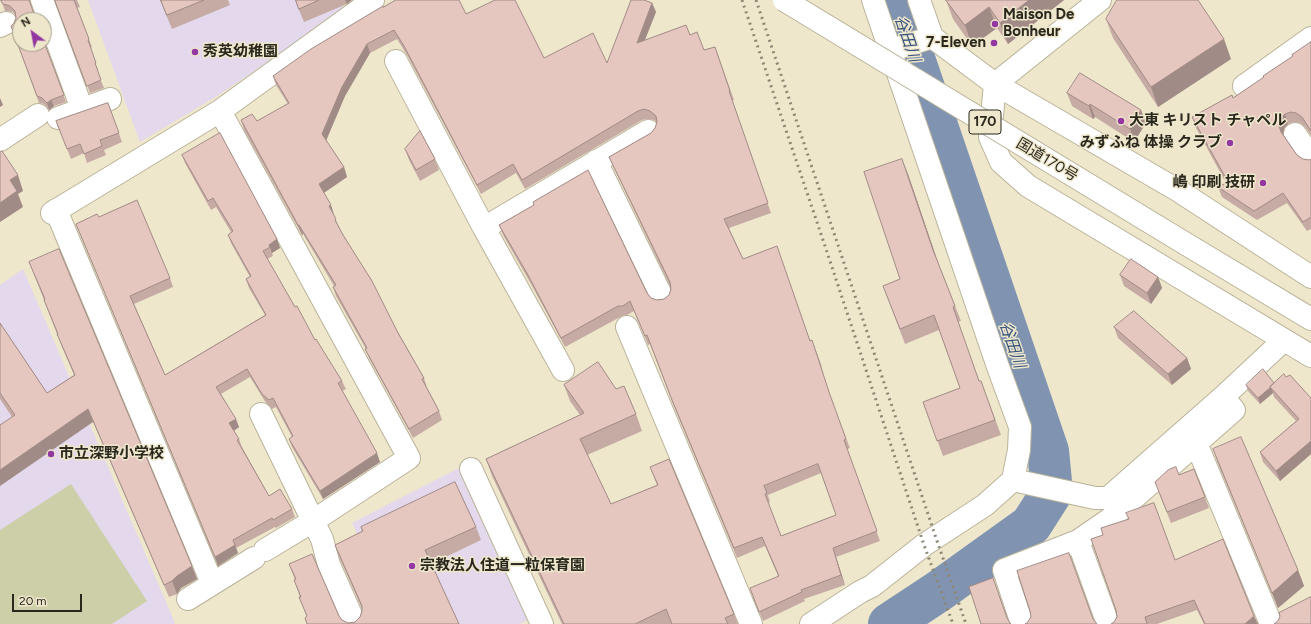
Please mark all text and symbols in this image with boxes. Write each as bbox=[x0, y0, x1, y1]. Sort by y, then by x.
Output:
place label: Maison De Bonheur bbox=[1003, 6, 1074, 41]
north arrow bbox=[12, 12, 52, 52]
water label: 谷田川 bbox=[890, 13, 924, 65]
text: N bbox=[19, 14, 33, 30]
marker: Maison De Bonheur bbox=[990, 19, 1000, 29]
place label: 7-Eleven bbox=[926, 34, 986, 52]
marker: 7-Eleven bbox=[989, 38, 999, 48]
place label: 秀英幼稚園 bbox=[203, 43, 278, 61]
marker: 秀英幼稚園 bbox=[190, 47, 200, 57]
road number: 170 bbox=[969, 110, 1001, 134]
place label: 大東 キリスト チャペル bbox=[1129, 112, 1286, 130]
marker: 大東 キリスト チャペル bbox=[1116, 116, 1126, 126]
place label: みずふね 体操 クラブ bbox=[1080, 134, 1222, 152]
street label: 国道170号 bbox=[1013, 135, 1081, 185]
marker: みずふね 体操 クラブ bbox=[1225, 138, 1235, 148]
place label: 嶋 印刷 技研 bbox=[1173, 174, 1255, 192]
marker: 嶋 印刷 技研 bbox=[1258, 178, 1268, 188]
water label: 谷田川 bbox=[995, 319, 1029, 371]
place label: 市立深野小学校 bbox=[59, 445, 164, 463]
marker: 市立深野小学校 bbox=[46, 449, 56, 459]
place label: 宗教法人住道一粒保育園 bbox=[420, 557, 585, 575]
marker: 宗教法人住道一粒保育園 bbox=[407, 561, 417, 571]
scale bar bbox=[14, 586, 84, 612]
text: 20 m bbox=[19, 594, 47, 608]

